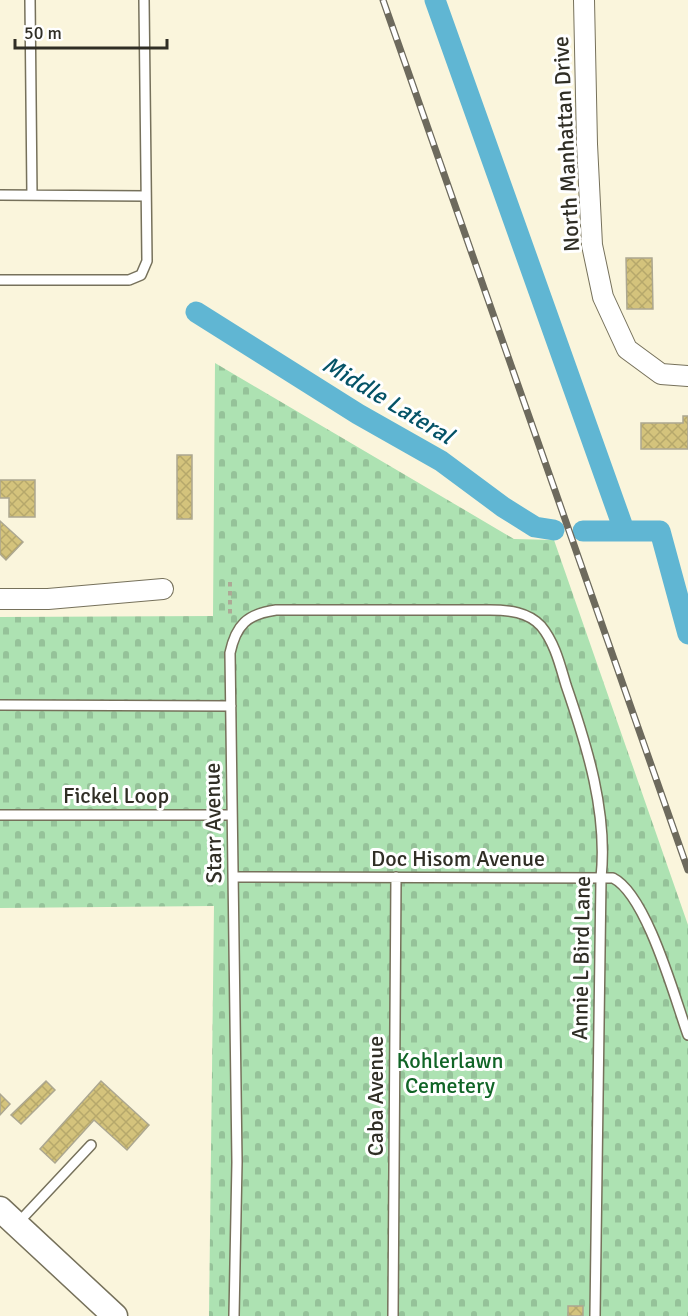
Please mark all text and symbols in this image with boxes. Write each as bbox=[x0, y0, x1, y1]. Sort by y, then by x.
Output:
scale bar bbox=[15, 12, 166, 50]
text: 50 m bbox=[24, 22, 62, 44]
street label: North Manhattan Drive bbox=[547, 35, 585, 253]
water label: Middle Lateral bbox=[317, 349, 461, 452]
street label: Starr Avenue bbox=[198, 762, 228, 884]
street label: Fickel Loop bbox=[63, 782, 169, 809]
street label: Doc Hisom Avenue bbox=[371, 845, 545, 872]
street label: Annie L Bird Lane bbox=[566, 876, 596, 1040]
street label: Caba Avenue bbox=[362, 1036, 389, 1156]
park label: Kohlerlawn Cemetery bbox=[397, 1047, 503, 1099]

